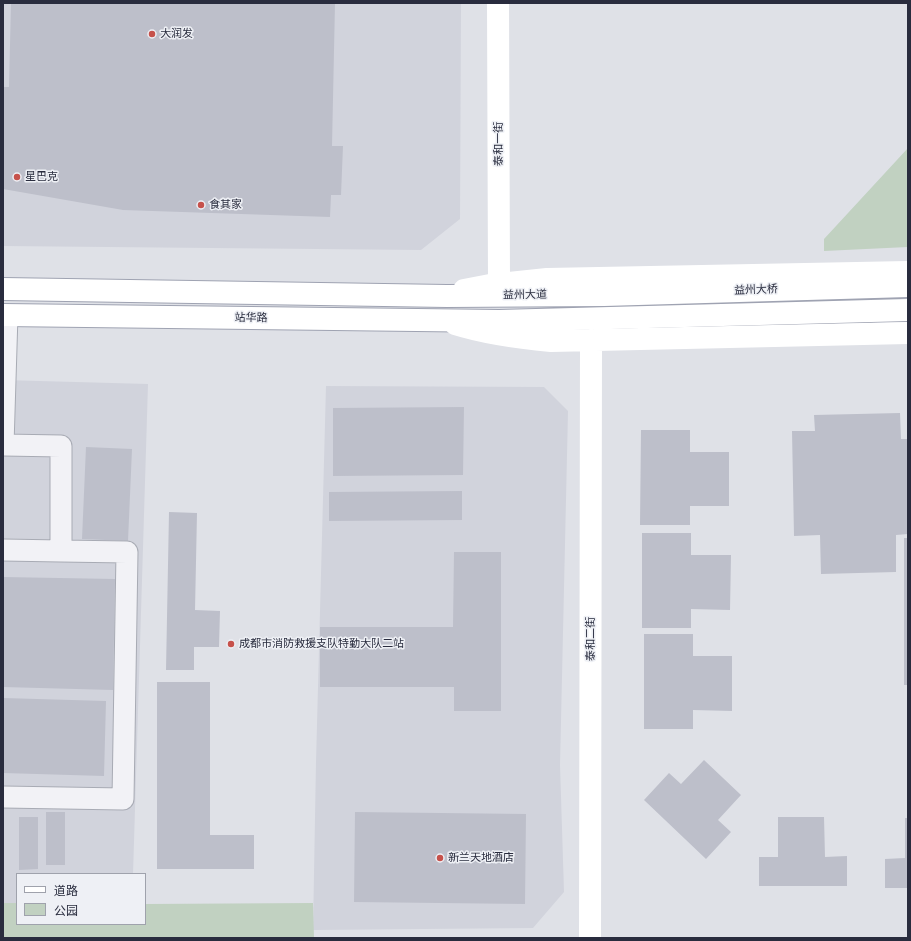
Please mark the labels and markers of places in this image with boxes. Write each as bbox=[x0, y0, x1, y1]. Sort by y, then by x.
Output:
place label: 大润发 bbox=[160, 27, 193, 41]
marker: 大润发 bbox=[147, 29, 157, 39]
place label: 星巴克 bbox=[25, 170, 58, 184]
marker: 星巴克 bbox=[12, 172, 22, 182]
place label: 食其家 bbox=[209, 198, 242, 212]
marker: 食其家 bbox=[196, 200, 206, 210]
place label: 成都市消防救援支队特勤大队二站 bbox=[239, 637, 404, 651]
marker: 成都市消防救援支队特勤大队二站 bbox=[226, 639, 236, 649]
place label: 新兰天地酒店 bbox=[448, 851, 514, 865]
marker: 新兰天地酒店 bbox=[435, 853, 445, 863]

